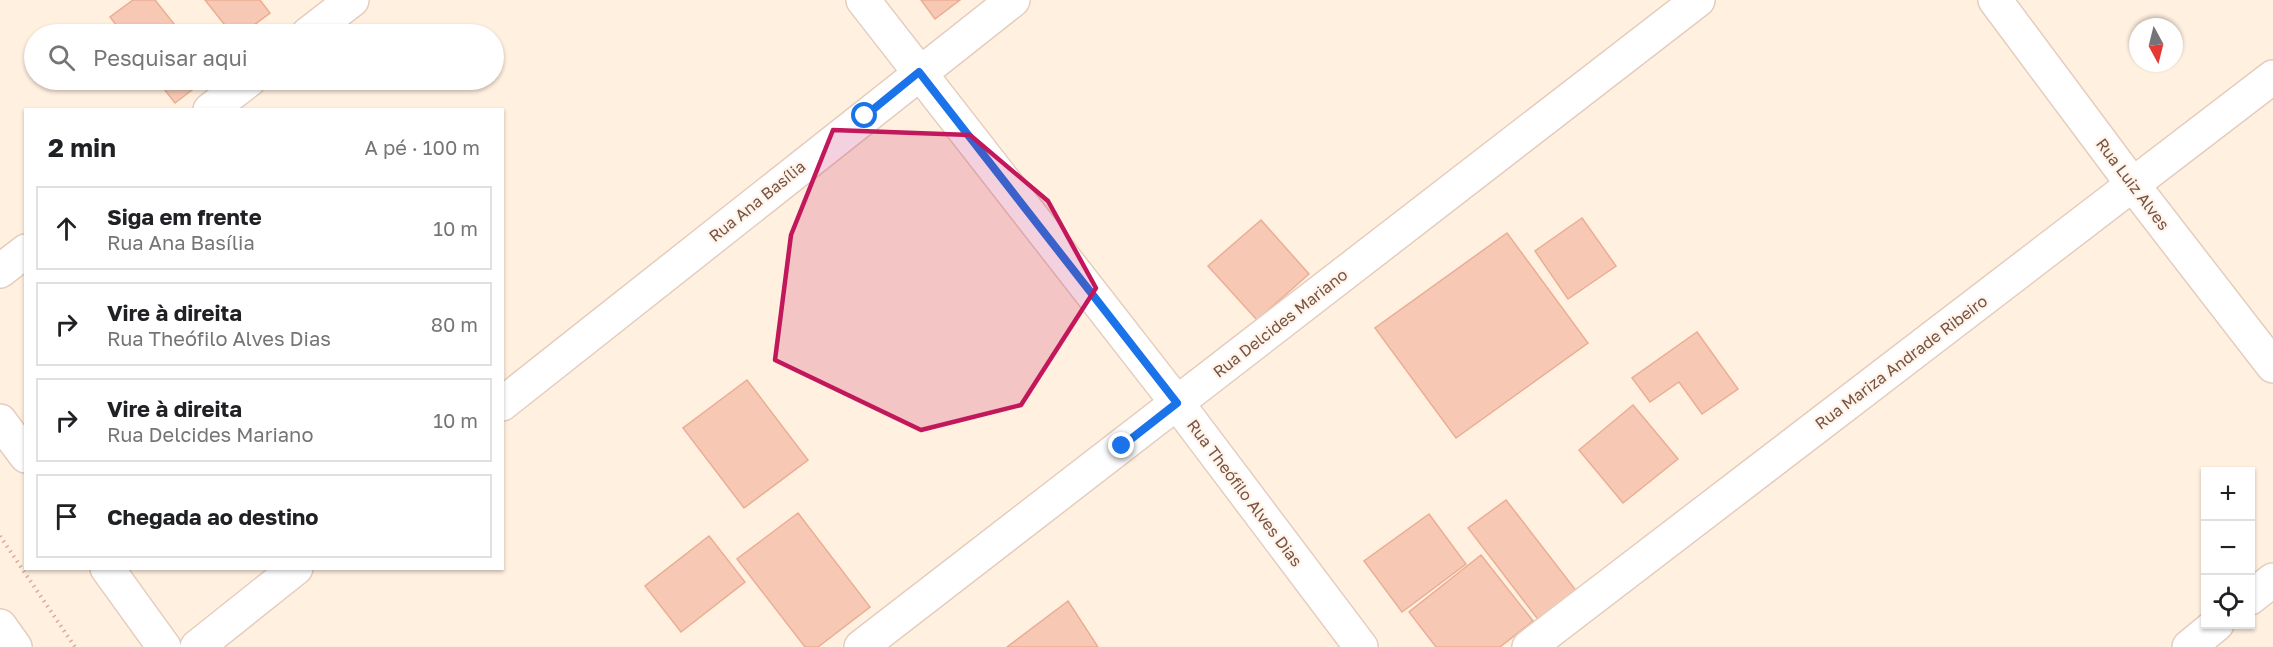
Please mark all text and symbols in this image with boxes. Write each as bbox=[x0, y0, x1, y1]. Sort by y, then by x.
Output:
north arrow bbox=[2129, 18, 2183, 72]
search box bbox=[24, 24, 504, 90]
icon: search bbox=[45, 41, 78, 74]
text: Pesquisar aqui bbox=[93, 44, 248, 71]
route start bbox=[851, 102, 877, 128]
text: 2 min bbox=[48, 132, 116, 163]
street label: Rua Luiz Alves bbox=[2092, 134, 2174, 234]
text: A pé · 100 m bbox=[365, 135, 480, 159]
street label: Rua Ana Basília bbox=[705, 156, 809, 246]
text: Siga em frente bbox=[107, 203, 262, 230]
icon: ahead bbox=[50, 212, 83, 245]
text: 10 m bbox=[433, 216, 478, 240]
text: Rua Ana Basília bbox=[107, 230, 255, 254]
street label: Rua Delcides Mariano bbox=[1209, 264, 1351, 382]
street label: Rua Mariza Andrade Ribeiro bbox=[1811, 291, 1991, 433]
text: Vire à direita bbox=[107, 299, 242, 326]
icon: right bbox=[50, 308, 83, 341]
text: 80 m bbox=[431, 312, 478, 336]
text: Rua Theófilo Alves Dias bbox=[107, 326, 331, 350]
text: Vire à direita bbox=[107, 395, 242, 422]
icon: right bbox=[50, 404, 83, 437]
text: 10 m bbox=[433, 408, 478, 432]
street label: Rua Theófilo Alves Dias bbox=[1183, 415, 1307, 571]
text: Rua Delcides Mariano bbox=[107, 422, 313, 446]
route end bbox=[1108, 432, 1134, 458]
map controls bbox=[2201, 467, 2255, 629]
button: + bbox=[2201, 467, 2255, 521]
icon: arrive bbox=[50, 500, 83, 533]
text: Chegada ao destino bbox=[107, 503, 319, 530]
button: − bbox=[2201, 521, 2255, 575]
button: locate bbox=[2201, 575, 2255, 629]

